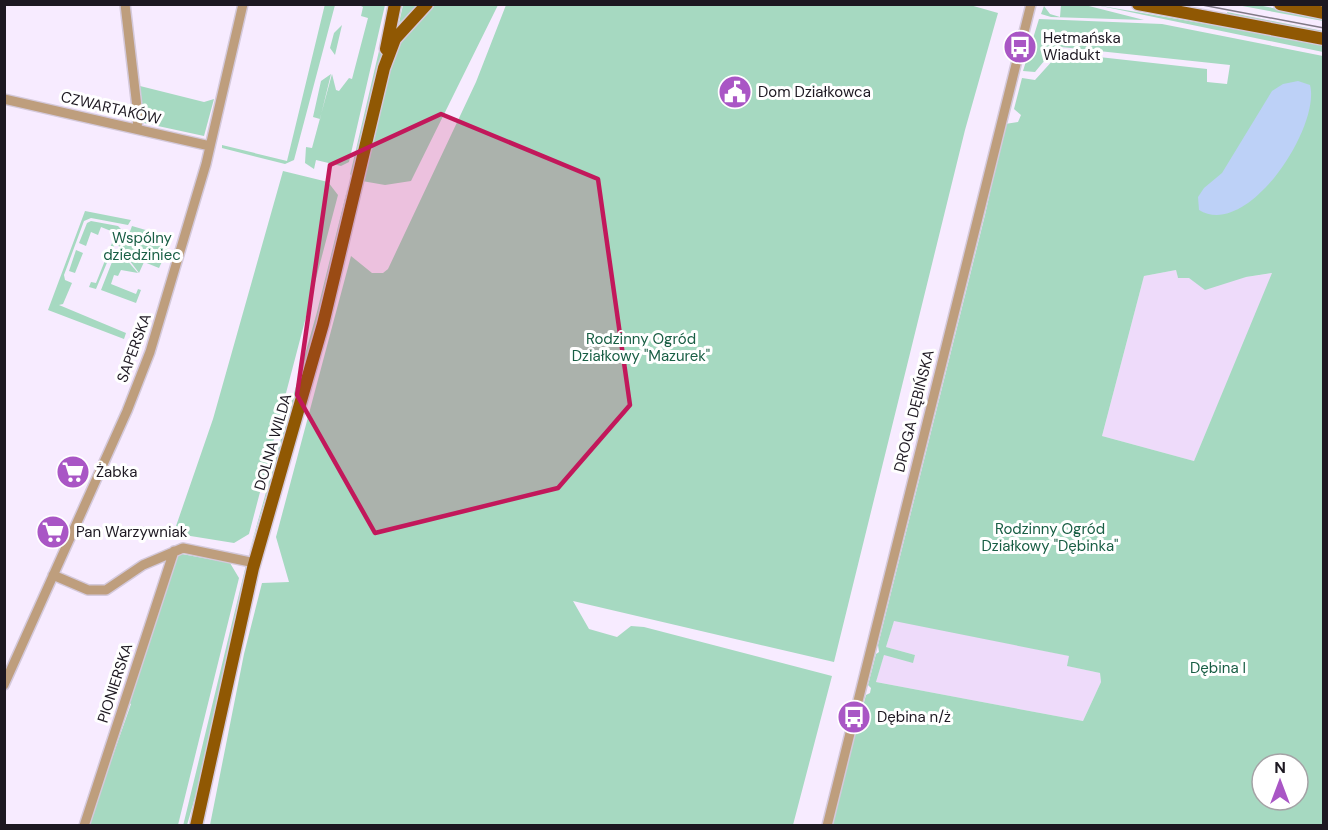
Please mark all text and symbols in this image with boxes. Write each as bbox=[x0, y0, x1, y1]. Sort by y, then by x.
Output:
place label: Hetmańska Wiadukt bbox=[1043, 28, 1121, 65]
bus stop icon: Hetmańska Wiadukt bbox=[1002, 29, 1038, 65]
public building icon: Dom Działkowca bbox=[717, 74, 753, 110]
place label: Dom Działkowca bbox=[758, 82, 871, 102]
street label: CZWARTAKÓW bbox=[59, 87, 164, 129]
park label: Wspólny dziedziniec bbox=[103, 228, 181, 265]
street label: SAPERSKA bbox=[112, 311, 156, 385]
park label: Rodzinny Ogród Działkowy "Mazurek" bbox=[572, 329, 710, 366]
street label: DROGA DĘBIŃSKA bbox=[889, 348, 939, 474]
street label: DOLNA WILDA bbox=[250, 391, 296, 493]
supermarket icon: Żabka bbox=[55, 454, 91, 490]
place label: Żabka bbox=[96, 462, 137, 482]
supermarket icon: Pan Warzywniak bbox=[35, 514, 71, 550]
park label: Rodzinny Ogród Działkowy "Dębinka" bbox=[982, 519, 1118, 556]
place label: Pan Warzywniak bbox=[76, 522, 188, 542]
street label: PIONIERSKA bbox=[93, 641, 137, 725]
park label: Dębina I bbox=[1190, 658, 1246, 678]
bus stop icon: Dębina n/ż bbox=[836, 699, 872, 735]
place label: Dębina n/ż bbox=[877, 707, 951, 727]
north arrow bbox=[1250, 752, 1310, 812]
text: N bbox=[1274, 757, 1286, 778]

